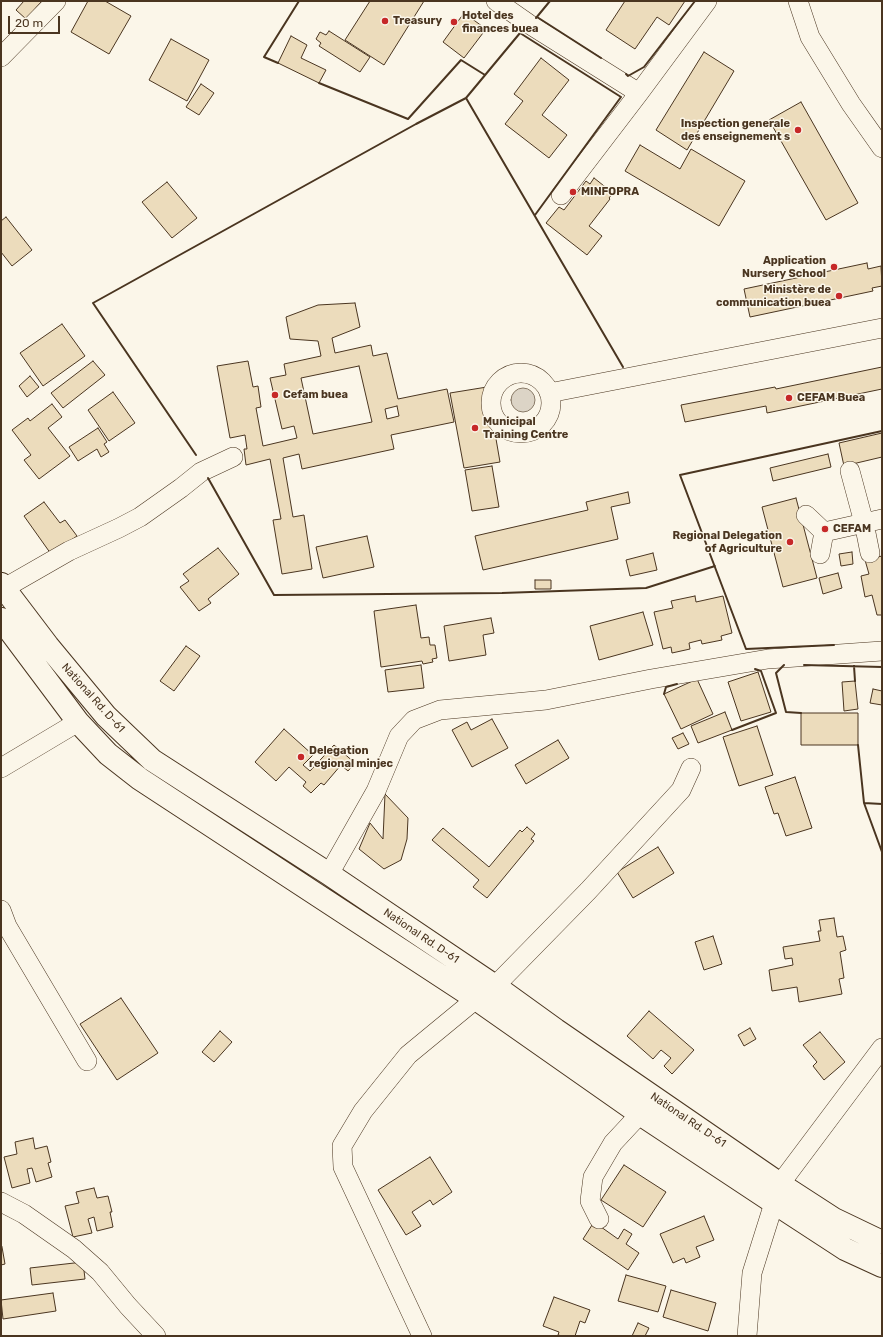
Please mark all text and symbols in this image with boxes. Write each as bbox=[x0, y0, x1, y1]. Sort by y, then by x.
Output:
scale bar bbox=[10, 8, 62, 34]
place label: Hotel des finances buea bbox=[462, 9, 539, 35]
place label: Treasury bbox=[393, 14, 442, 28]
text: 20 m bbox=[15, 16, 43, 30]
marker: Treasury bbox=[380, 16, 390, 26]
marker: Hotel des finances buea bbox=[449, 17, 459, 27]
place label: Inspection generale des enseignement s bbox=[681, 117, 790, 143]
marker: Inspection generale des enseignement s bbox=[793, 125, 803, 135]
place label: MINFOPRA bbox=[581, 185, 639, 199]
marker: MINFOPRA bbox=[568, 187, 578, 197]
place label: Application Nursery School bbox=[742, 254, 826, 280]
marker: Application Nursery School bbox=[829, 262, 839, 272]
place label: Ministère de communication buea bbox=[716, 283, 831, 309]
marker: Ministère de communication buea bbox=[834, 291, 844, 301]
place label: Cefam buea bbox=[283, 388, 348, 402]
marker: Cefam buea bbox=[270, 390, 280, 400]
place label: CEFAM Buea bbox=[797, 391, 865, 405]
marker: CEFAM Buea bbox=[784, 393, 794, 403]
place label: Municipal Training Centre bbox=[483, 415, 568, 441]
marker: Municipal Training Centre bbox=[470, 423, 480, 433]
place label: CEFAM bbox=[833, 522, 871, 536]
marker: CEFAM bbox=[820, 524, 830, 534]
place label: Regional Delegation of Agriculture bbox=[672, 529, 782, 555]
marker: Regional Delegation of Agriculture bbox=[785, 537, 795, 547]
street label: National Rd. D-61 bbox=[59, 661, 127, 735]
place label: Delegation regional minjec bbox=[309, 744, 393, 770]
marker: Delegation regional minjec bbox=[296, 752, 306, 762]
street label: National Rd. D-61 bbox=[381, 906, 461, 966]
street label: National Rd. D-61 bbox=[648, 1090, 728, 1150]

